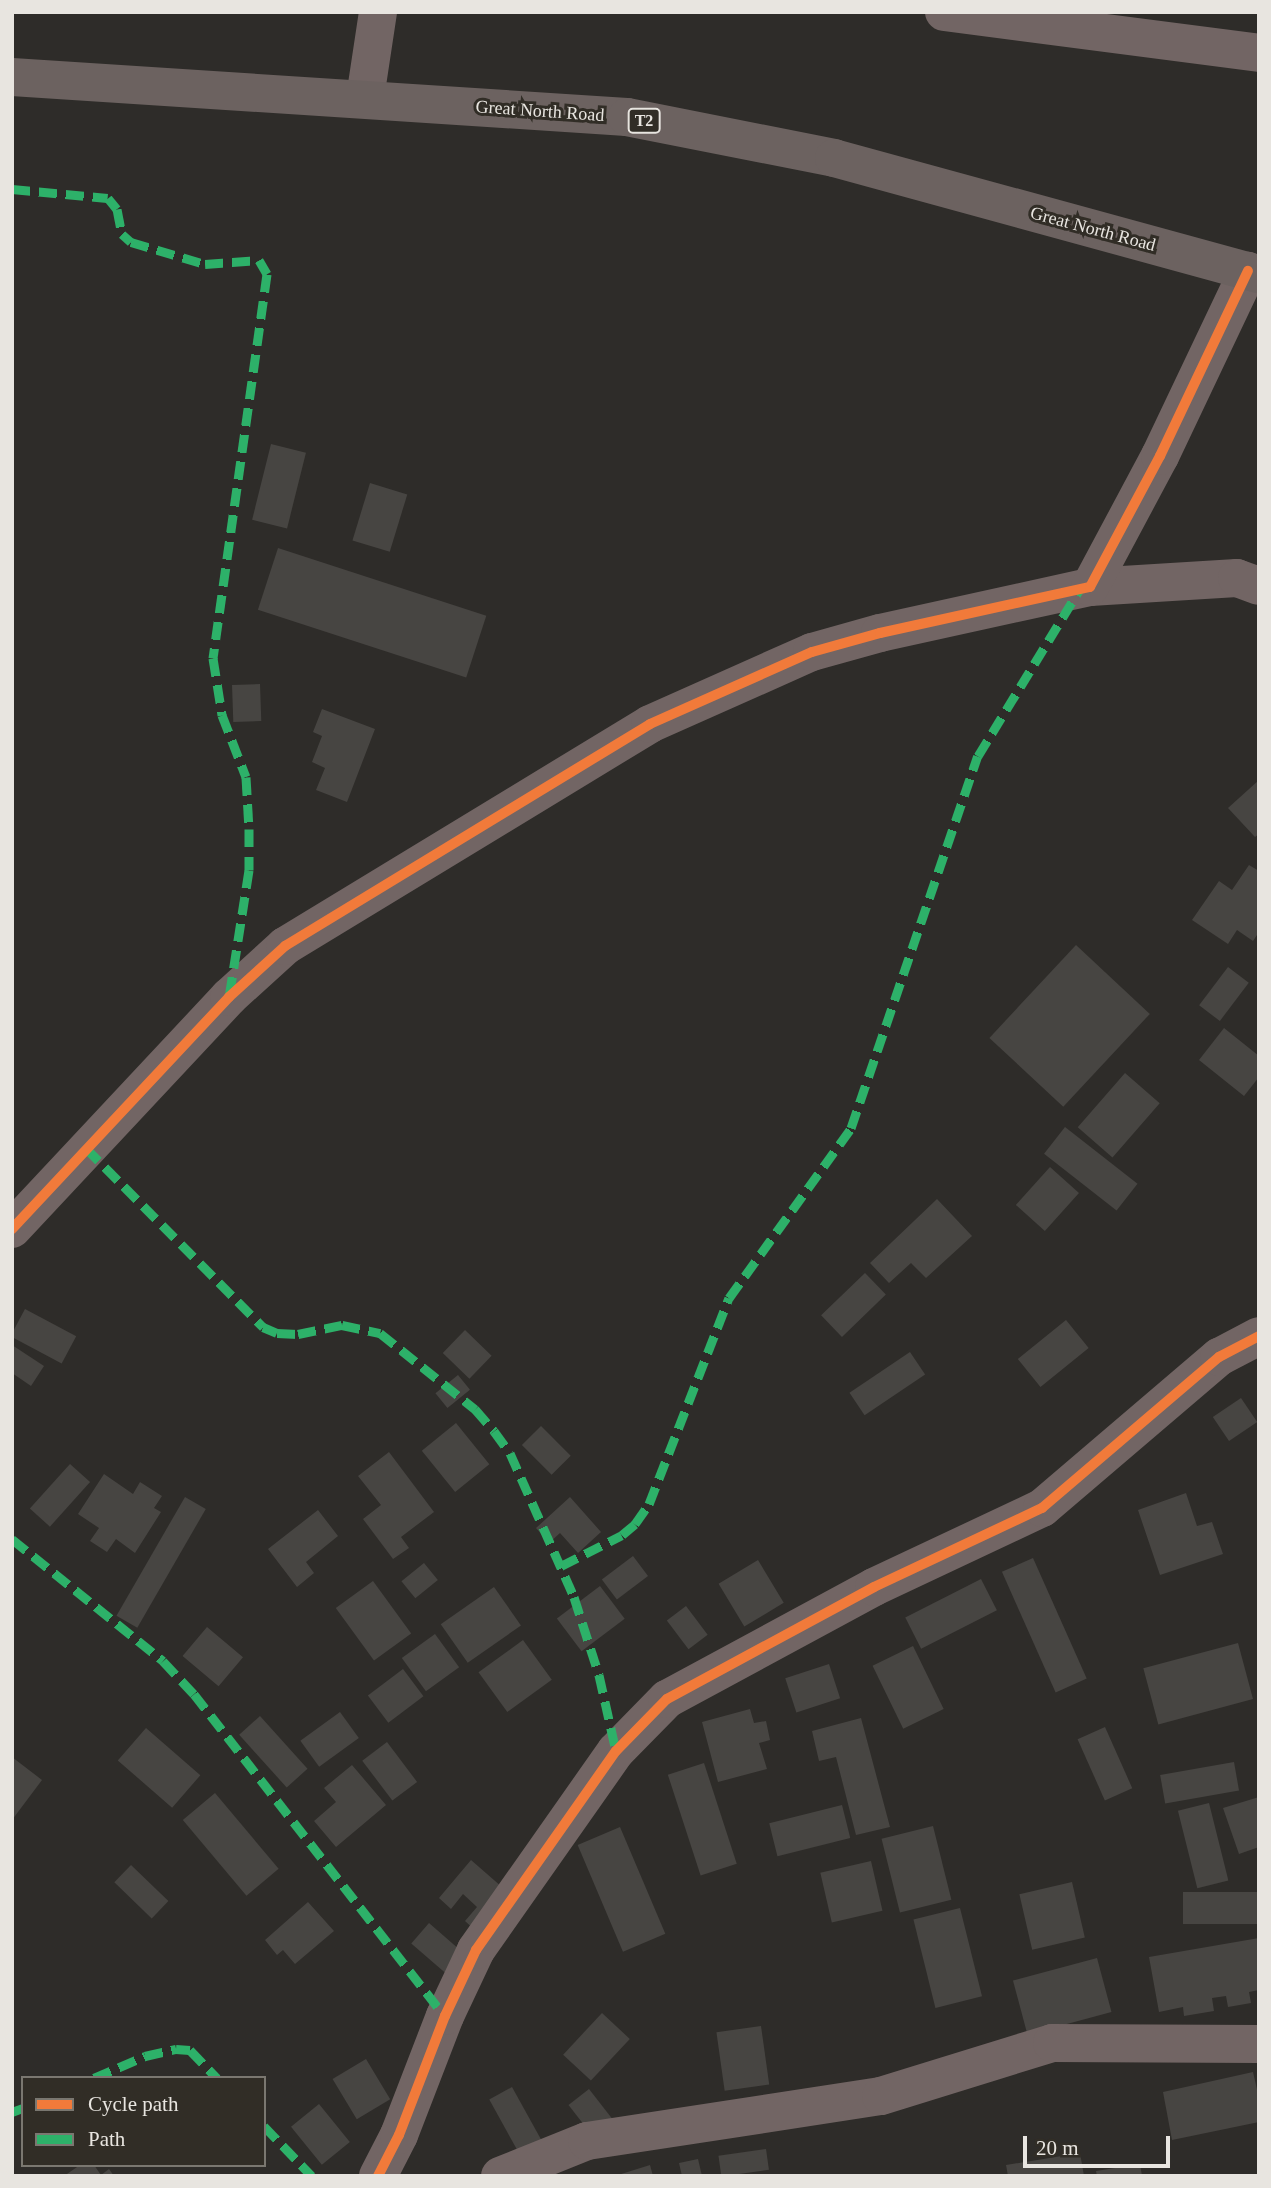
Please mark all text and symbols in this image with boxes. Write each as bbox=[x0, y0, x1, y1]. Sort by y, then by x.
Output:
street label: Great North Road bbox=[475, 96, 605, 126]
road number: T2 bbox=[626, 108, 662, 134]
street label: Great North Road bbox=[1028, 202, 1158, 256]
legend bbox=[21, 2076, 266, 2167]
text: Cycle path bbox=[88, 2092, 178, 2116]
scale bar bbox=[1026, 2122, 1173, 2166]
text: Path bbox=[88, 2127, 125, 2151]
text: 20 m bbox=[1036, 2136, 1079, 2160]

